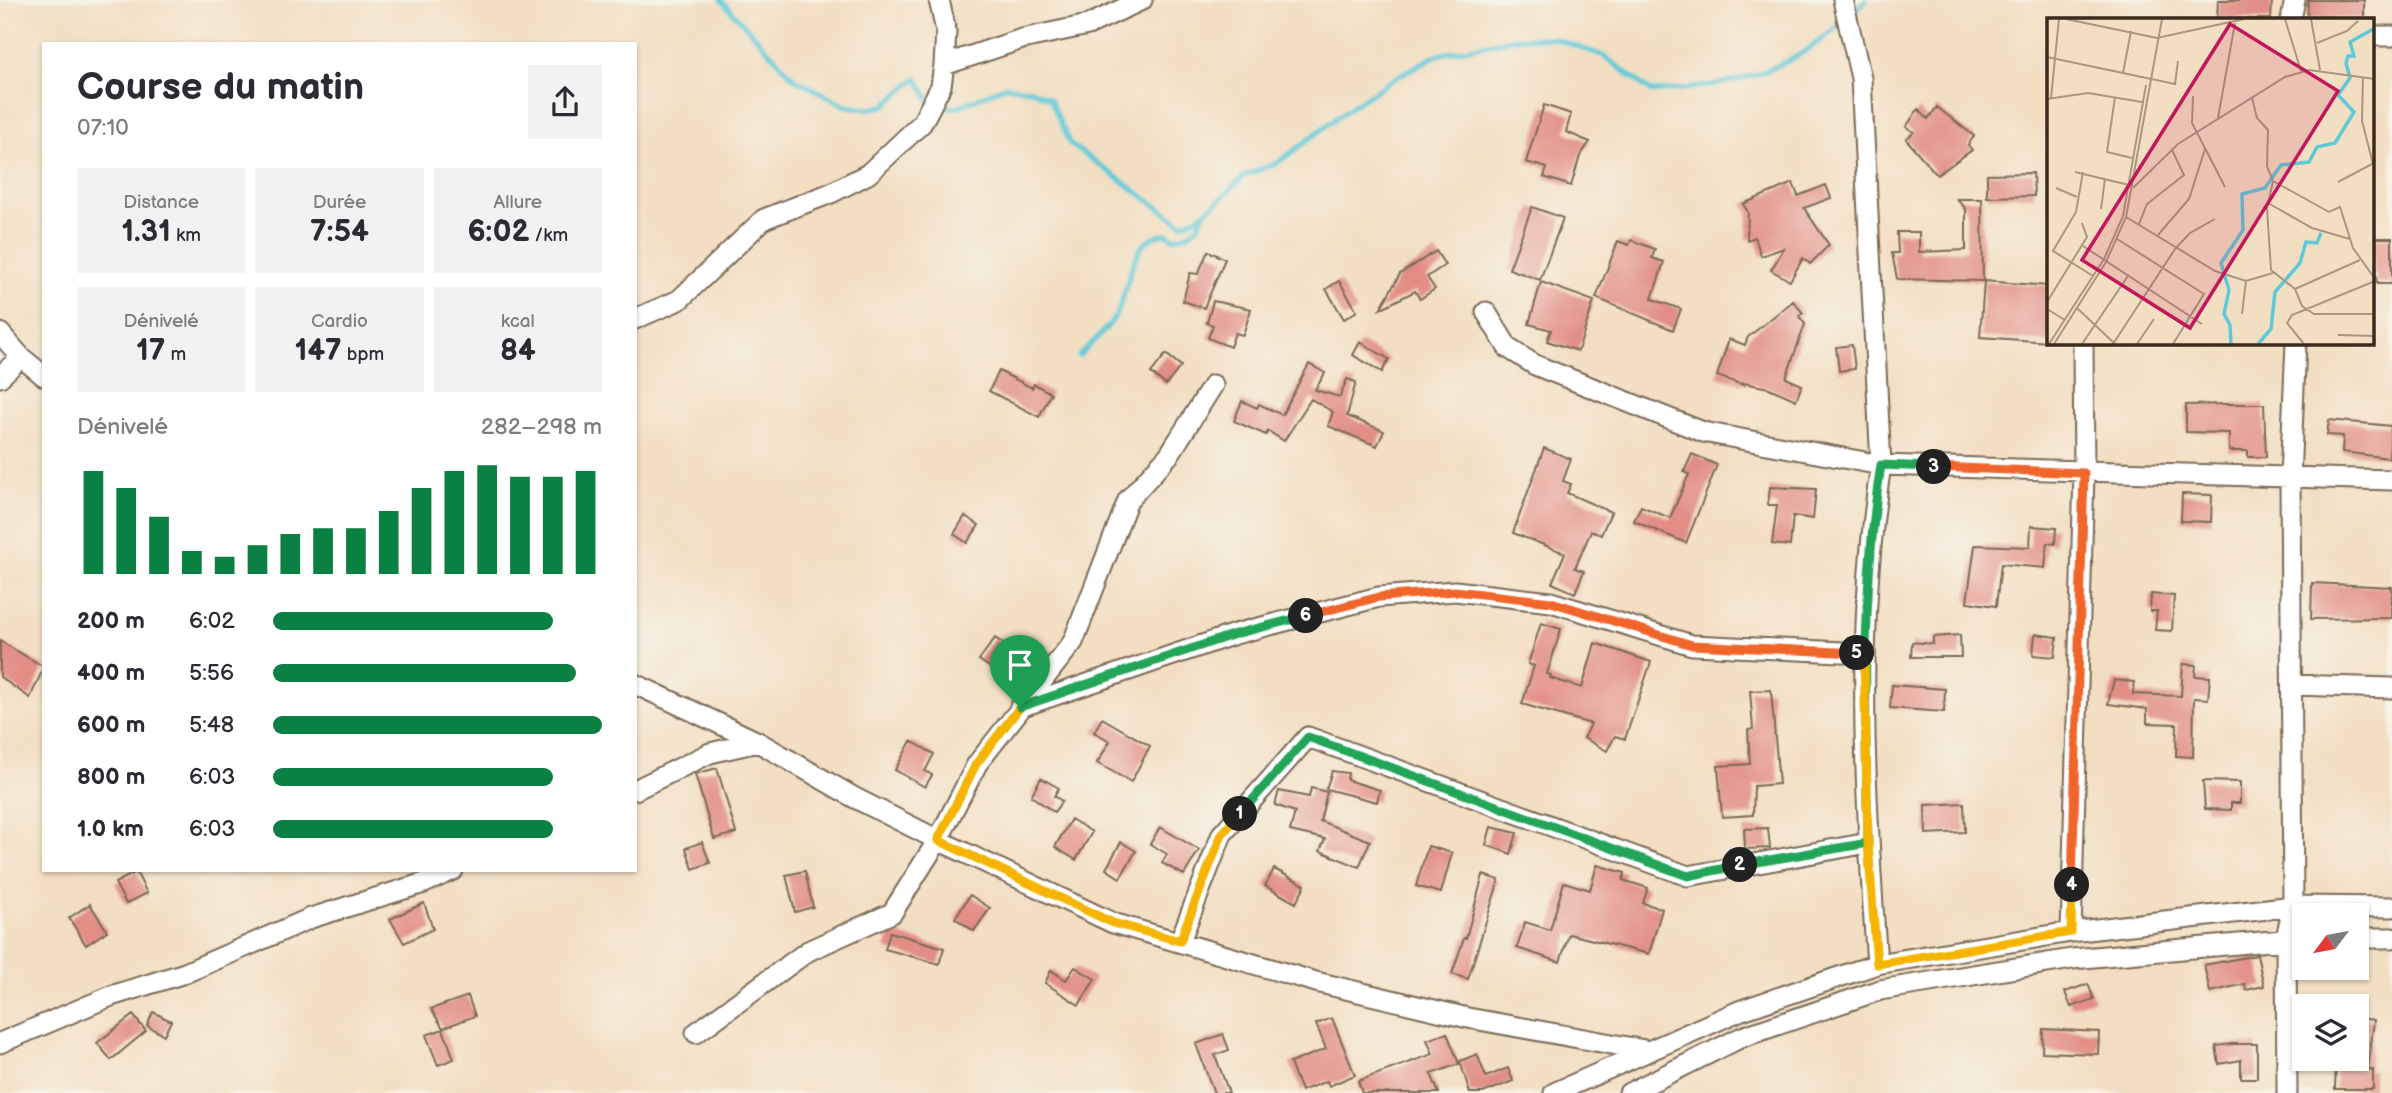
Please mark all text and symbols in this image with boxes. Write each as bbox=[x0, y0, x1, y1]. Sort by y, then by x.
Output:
inset map bbox=[2047, 18, 2374, 345]
text: Course du matin bbox=[77, 65, 364, 110]
button: share bbox=[528, 65, 602, 139]
text: 07:10 bbox=[77, 114, 129, 142]
text: Distance bbox=[123, 191, 199, 214]
text: Durée bbox=[313, 191, 366, 214]
text: Allure bbox=[494, 191, 542, 214]
text: 1.31 bbox=[121, 214, 171, 250]
text: 7:54 bbox=[310, 214, 369, 250]
text: 6:02 bbox=[467, 214, 529, 250]
text: km bbox=[171, 224, 201, 247]
text: /km bbox=[529, 224, 568, 247]
text: Dénivelé bbox=[124, 310, 199, 333]
text: Cardio bbox=[311, 310, 368, 333]
text: kcal bbox=[501, 310, 535, 333]
text: 17 bbox=[136, 333, 165, 369]
text: 147 bbox=[295, 333, 342, 369]
text: 84 bbox=[500, 333, 536, 369]
text: m bbox=[165, 343, 186, 366]
text: bpm bbox=[342, 343, 384, 366]
text: Dénivelé bbox=[77, 413, 168, 441]
text: 282–298 m bbox=[481, 413, 602, 441]
pin: 3 bbox=[1916, 449, 1952, 484]
text: 3 bbox=[1928, 455, 1939, 478]
pin: 6 bbox=[1288, 598, 1324, 634]
text: 6 bbox=[1300, 604, 1311, 627]
text: 200 m bbox=[77, 607, 145, 635]
text: 6:02 bbox=[189, 607, 235, 635]
pin bbox=[990, 635, 1050, 707]
pin: 5 bbox=[1840, 636, 1874, 670]
text: 5 bbox=[1851, 641, 1862, 664]
icon: arrive bbox=[1001, 646, 1039, 684]
text: 400 m bbox=[77, 659, 145, 687]
text: 5:56 bbox=[189, 659, 234, 687]
text: 600 m bbox=[77, 711, 145, 739]
text: 5:48 bbox=[189, 711, 234, 739]
text: 800 m bbox=[77, 763, 145, 791]
text: 6:03 bbox=[189, 763, 235, 791]
pin: 1 bbox=[1222, 796, 1258, 832]
text: 1 bbox=[1236, 802, 1244, 825]
text: 1.0 km bbox=[77, 815, 144, 843]
text: 6:03 bbox=[189, 815, 235, 843]
pin: 2 bbox=[1722, 848, 1758, 882]
text: 2 bbox=[1734, 853, 1745, 876]
pin: 4 bbox=[2054, 868, 2090, 903]
text: 4 bbox=[2066, 873, 2077, 896]
north arrow bbox=[2292, 903, 2370, 980]
map controls bbox=[2292, 903, 2369, 1071]
button: layers bbox=[2292, 994, 2369, 1071]

